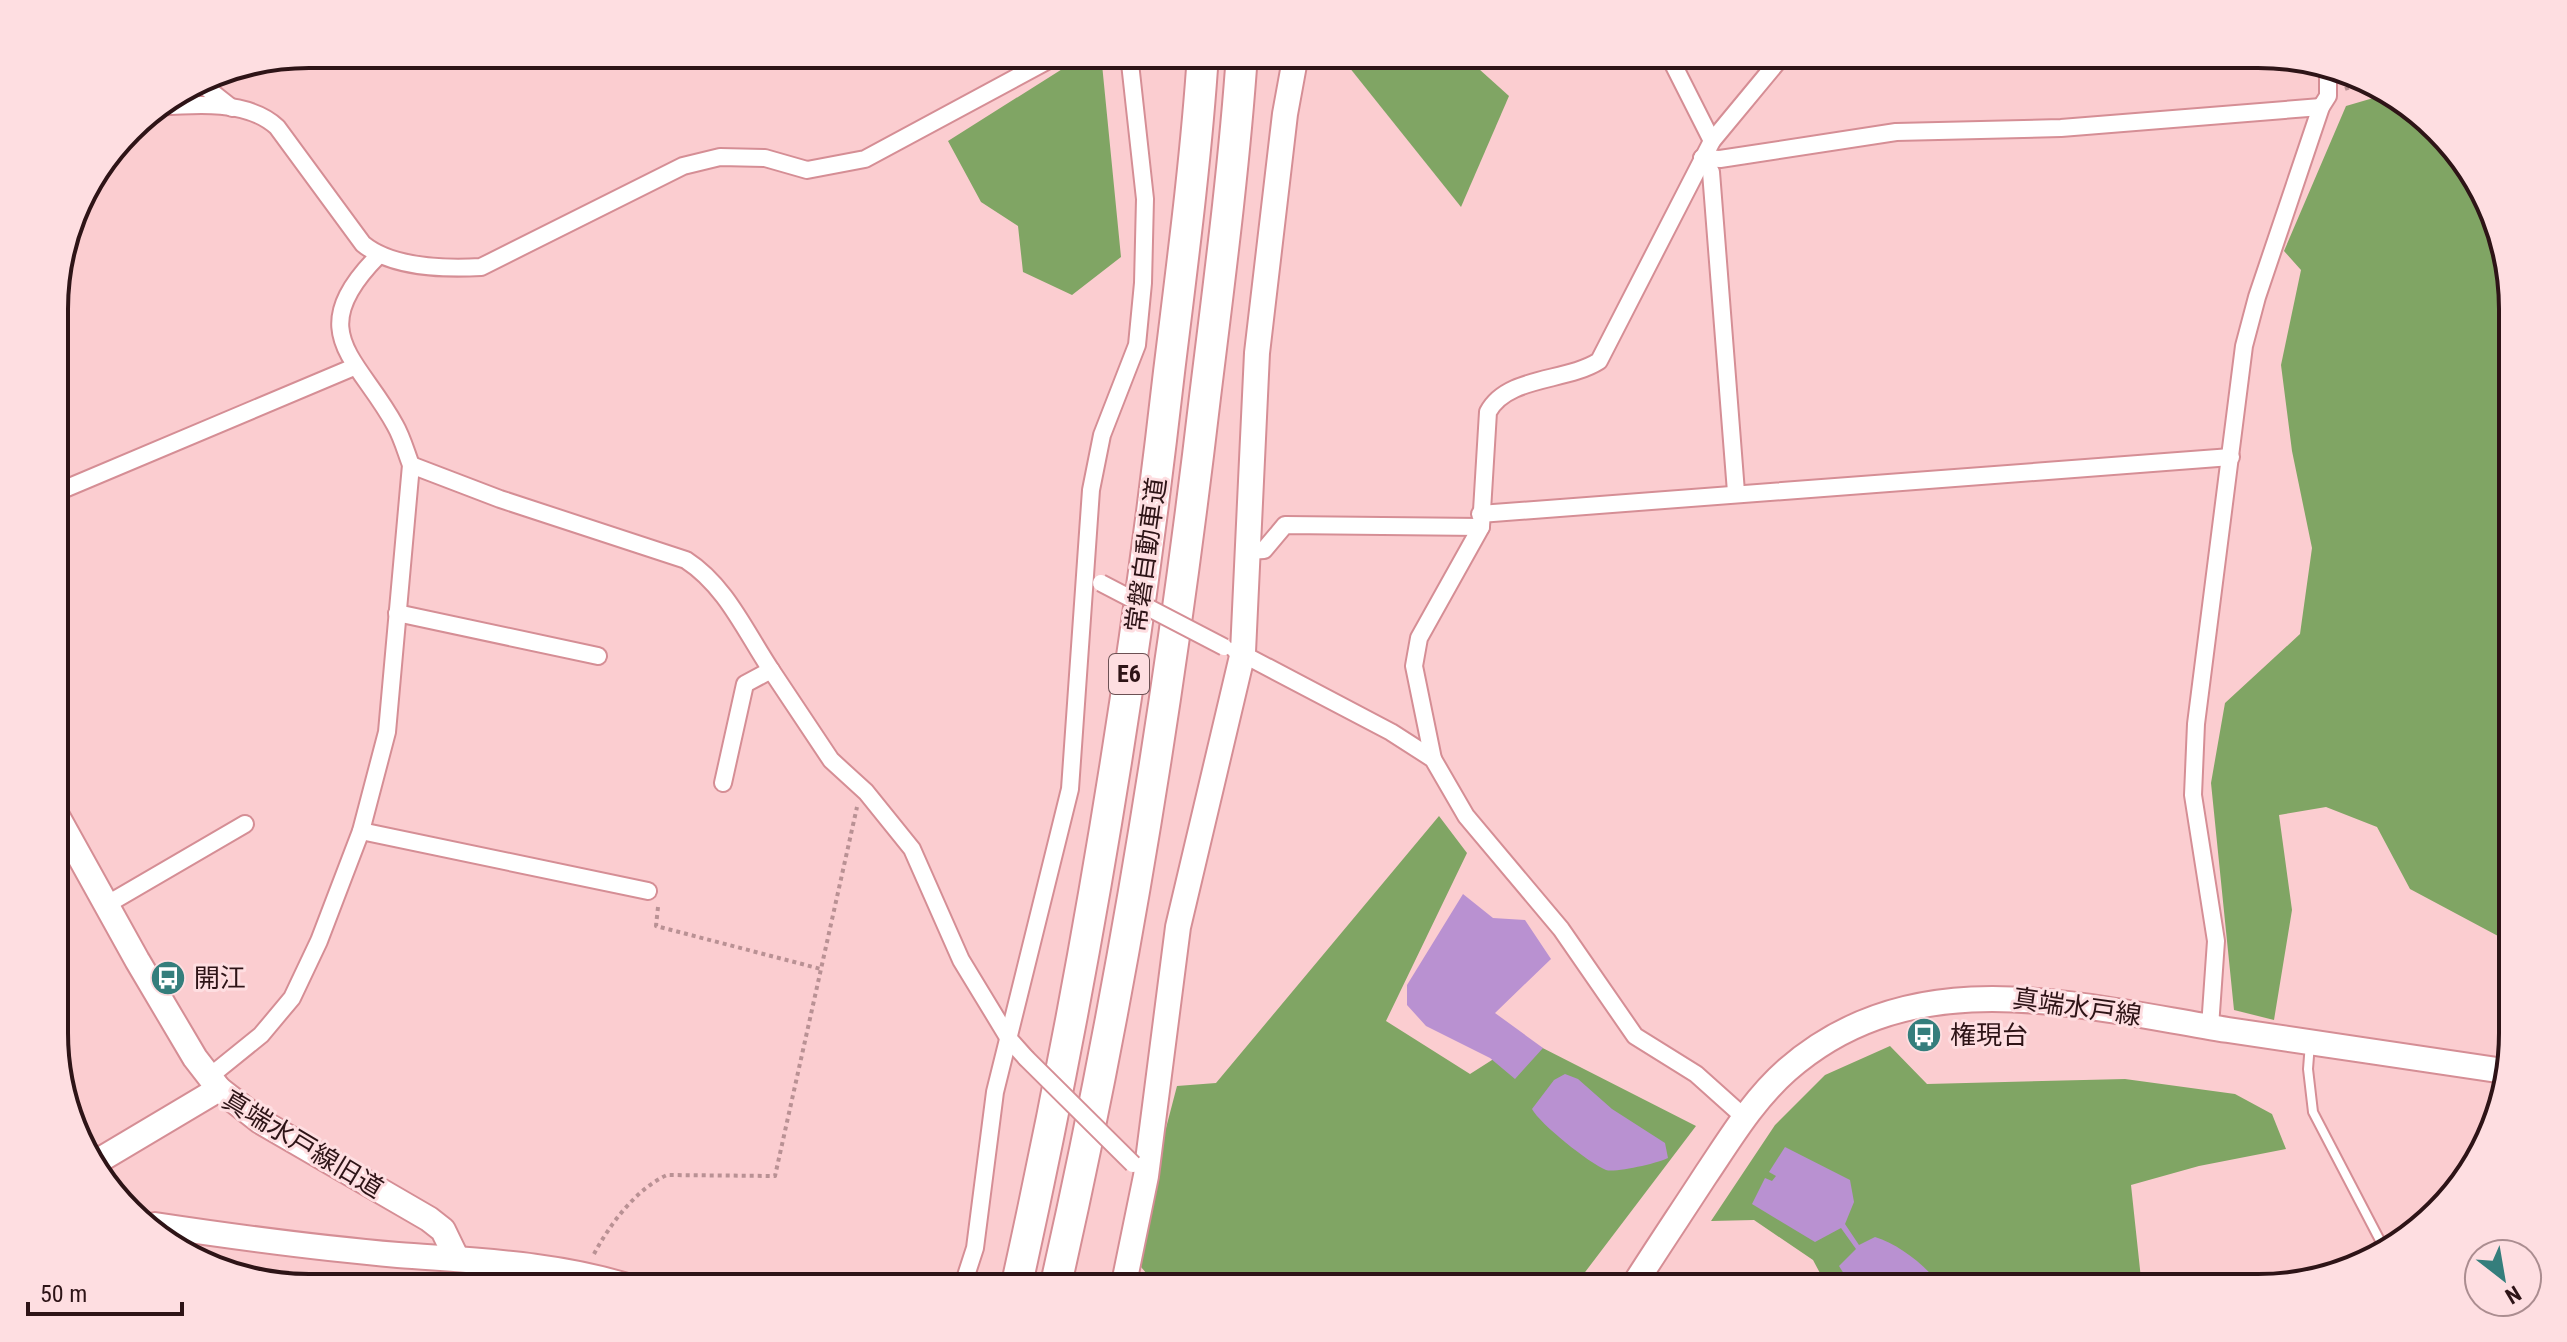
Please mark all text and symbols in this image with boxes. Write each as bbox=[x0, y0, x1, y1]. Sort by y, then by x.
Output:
street label: 常磐自動車道 bbox=[1120, 476, 1172, 634]
road number: E6 bbox=[1109, 654, 1149, 694]
bus stop icon: 開江 bbox=[149, 959, 187, 997]
place label: 開江 bbox=[194, 963, 246, 993]
street label: 真端水戸線 bbox=[2011, 983, 2143, 1031]
bus stop icon: 権現台 bbox=[1905, 1016, 1943, 1054]
place label: 権現台 bbox=[1950, 1020, 2028, 1050]
street label: 真端水戸線旧道 bbox=[217, 1084, 389, 1204]
north arrow bbox=[2463, 1238, 2543, 1318]
scale bar bbox=[28, 1266, 182, 1316]
text: 50 m bbox=[40, 1280, 87, 1308]
text: N bbox=[2501, 1281, 2525, 1309]

